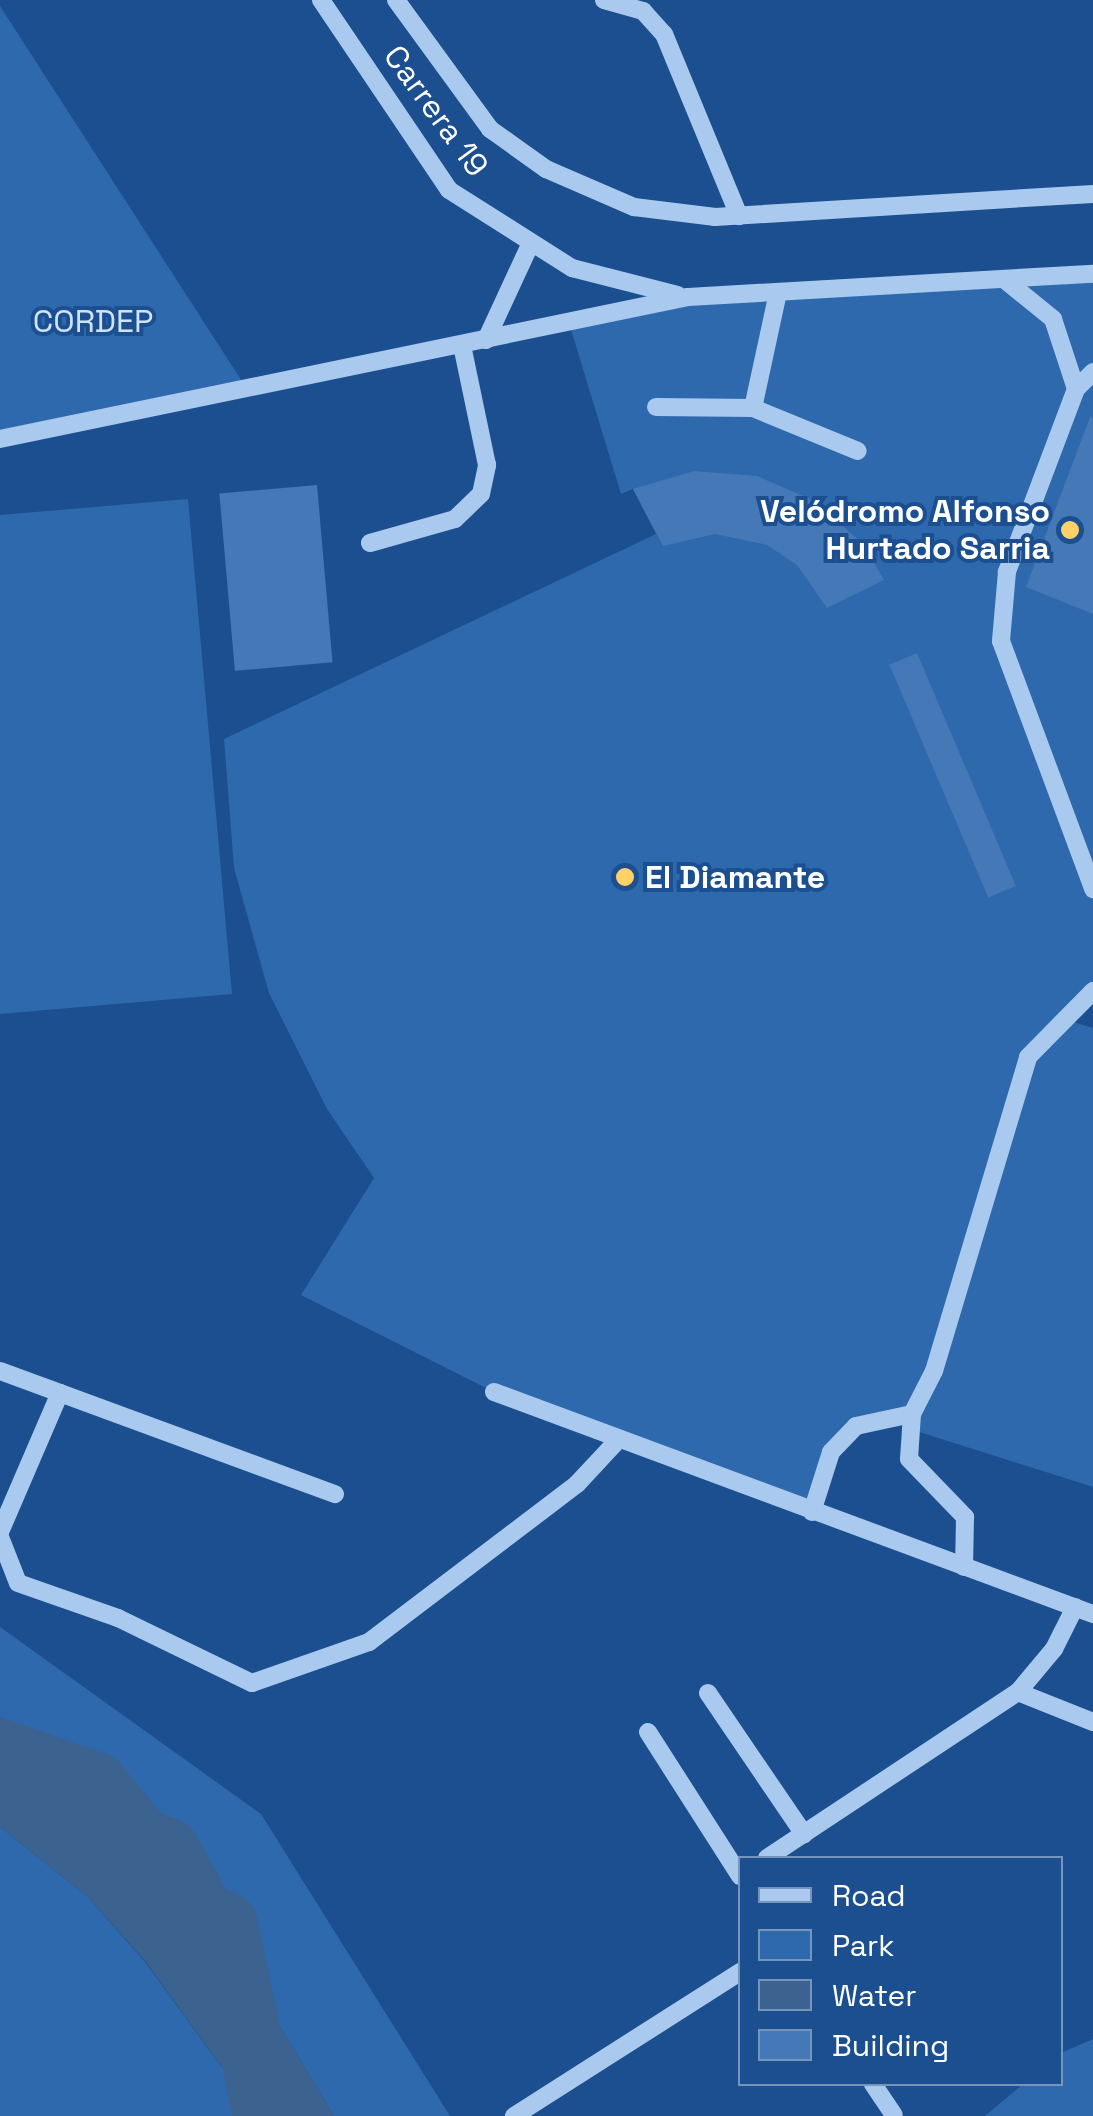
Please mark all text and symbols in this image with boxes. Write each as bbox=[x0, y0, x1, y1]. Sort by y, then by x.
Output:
street label: Carrera 19 bbox=[376, 38, 496, 184]
park label: CORDEP bbox=[33, 302, 153, 340]
place label: Velódromo Alfonso Hurtado Sarria bbox=[760, 493, 1050, 568]
marker: Velódromo Alfonso Hurtado Sarria bbox=[1059, 519, 1081, 541]
place label: El Diamante bbox=[645, 858, 825, 896]
marker: El Diamante bbox=[614, 866, 636, 888]
legend bbox=[738, 1856, 1063, 2086]
text: Road bbox=[832, 1876, 906, 1915]
text: Park bbox=[832, 1926, 894, 1965]
text: Water bbox=[832, 1976, 917, 2015]
text: Building bbox=[832, 2026, 949, 2065]

